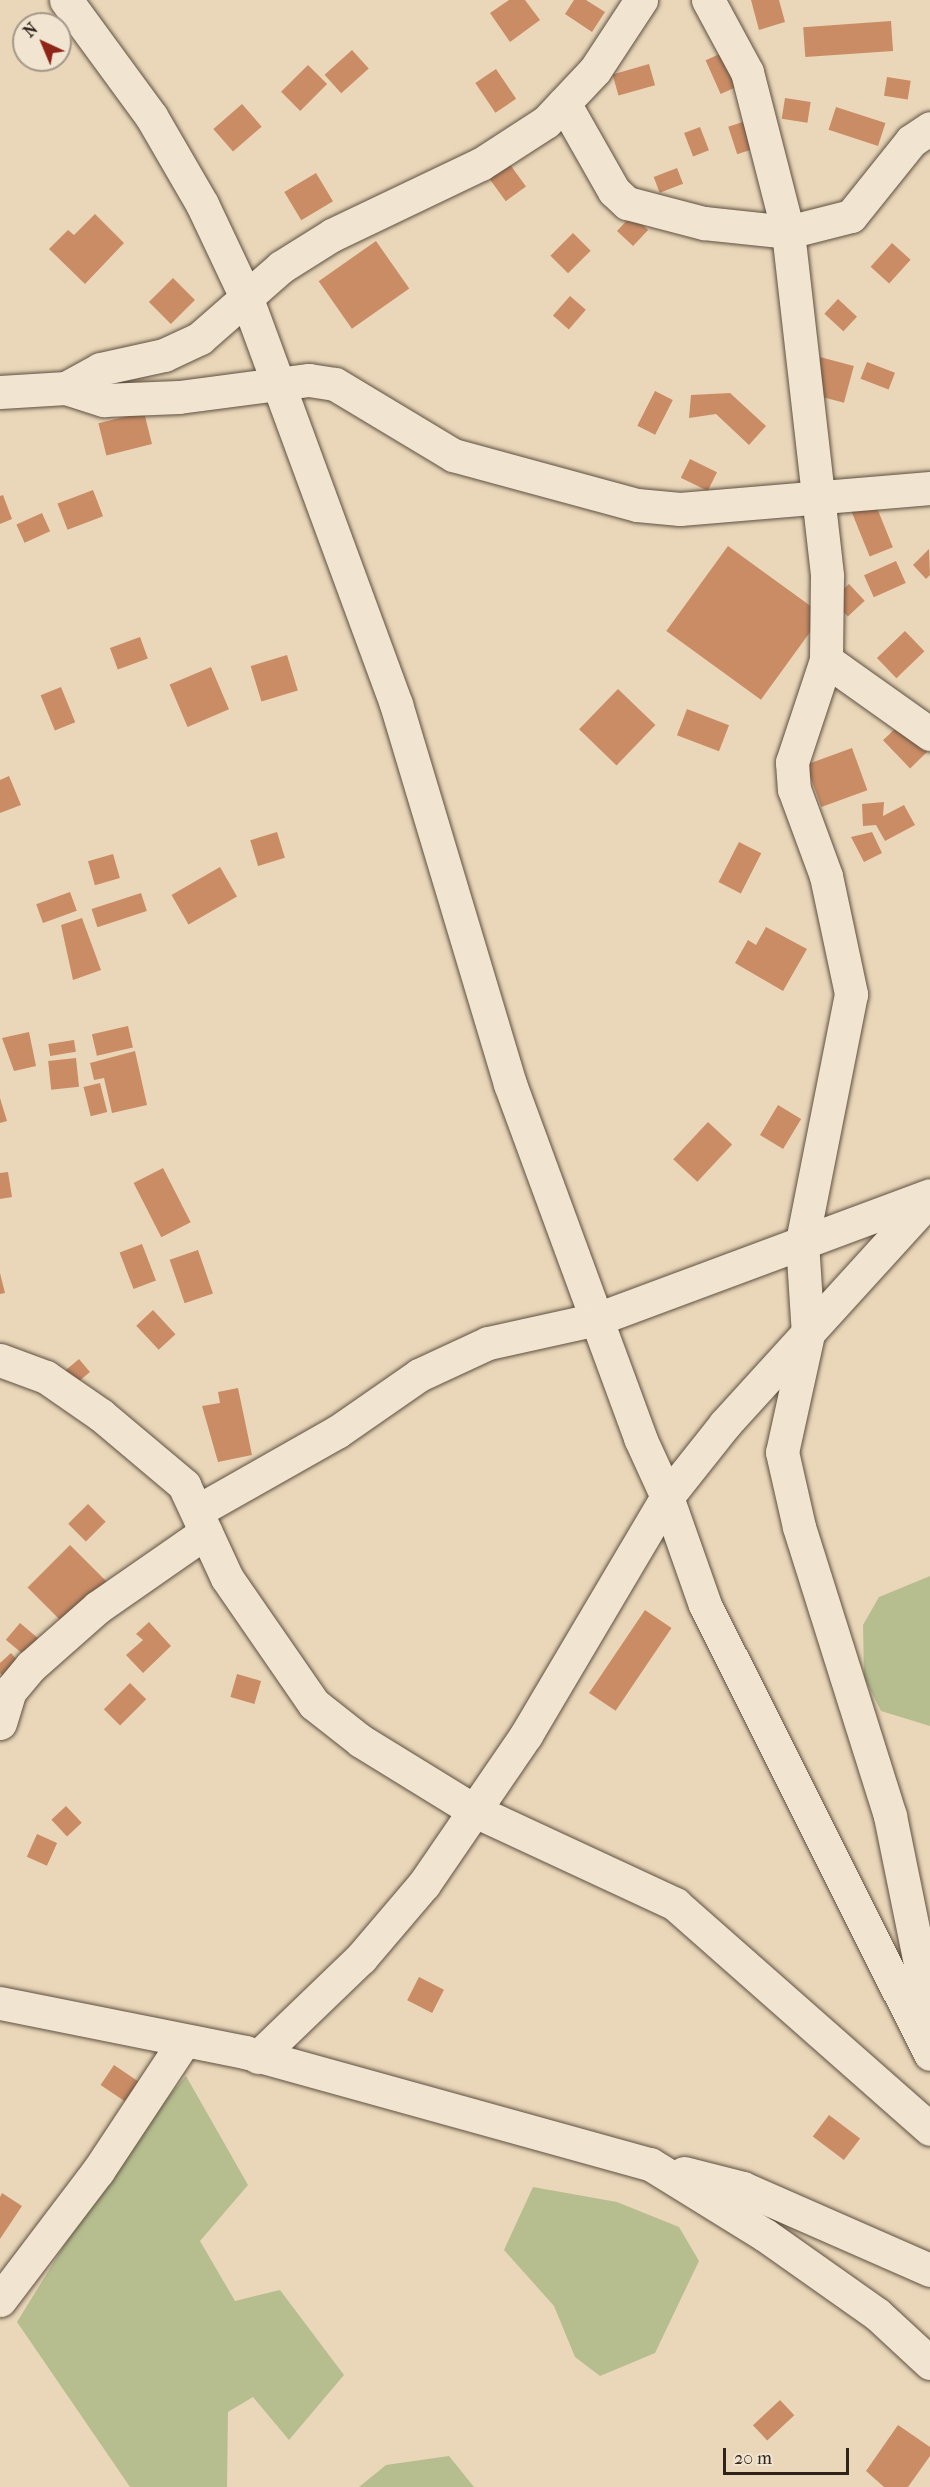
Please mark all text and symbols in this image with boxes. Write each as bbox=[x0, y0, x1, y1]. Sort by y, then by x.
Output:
north arrow bbox=[12, 12, 72, 72]
text: N bbox=[20, 19, 41, 41]
scale bar bbox=[726, 2436, 852, 2474]
text: 20 m bbox=[734, 2448, 772, 2469]

